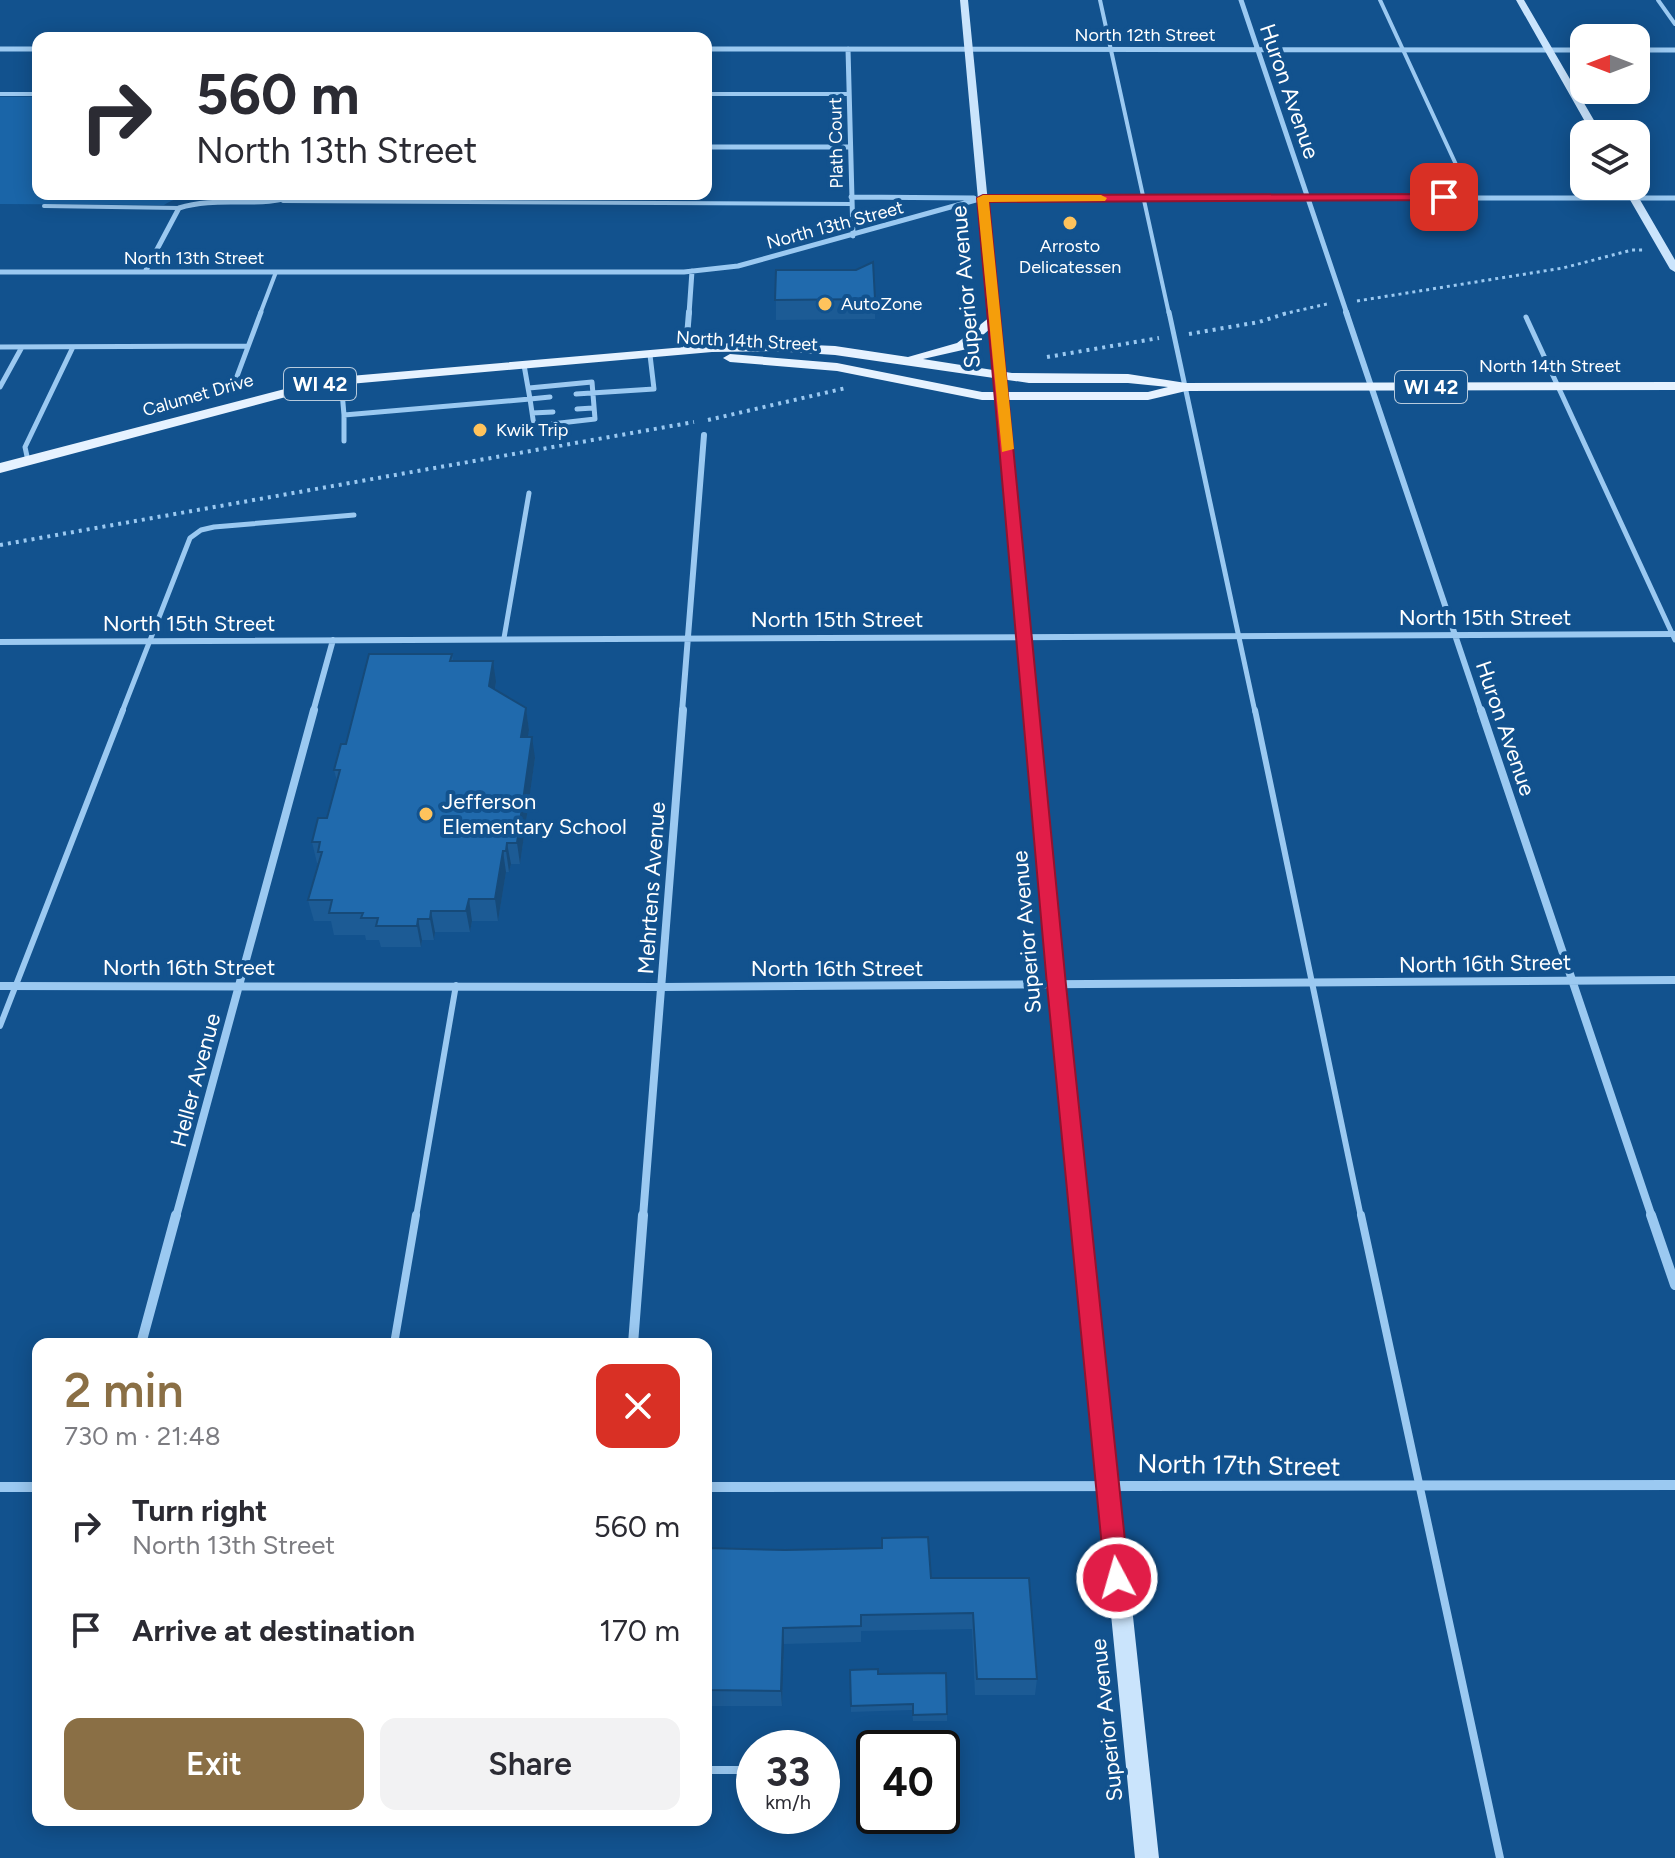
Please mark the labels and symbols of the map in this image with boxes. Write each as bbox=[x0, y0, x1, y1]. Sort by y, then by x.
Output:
street label: Huron Avenue bbox=[1254, 20, 1325, 162]
street label: North 12th Street bbox=[1075, 24, 1216, 46]
north arrow bbox=[1570, 24, 1650, 104]
street label: Plath Court bbox=[824, 97, 848, 189]
pin bbox=[1410, 163, 1478, 231]
street label: North 13th Street bbox=[764, 196, 906, 254]
street label: Superior Avenue bbox=[945, 204, 986, 370]
marker: Arrosto Delicatessen bbox=[1061, 214, 1079, 232]
place label: Arrosto Delicatessen bbox=[1019, 235, 1121, 278]
street label: North 13th Street bbox=[124, 247, 265, 269]
place label: AutoZone bbox=[841, 293, 922, 315]
marker: AutoZone bbox=[816, 295, 834, 313]
street label: North 14th Street bbox=[675, 326, 819, 356]
street label: North 14th Street bbox=[1479, 355, 1621, 377]
road number: WI 42 bbox=[284, 368, 356, 400]
street label: Calumet Drive bbox=[140, 369, 256, 421]
road number: WI 42 bbox=[1395, 371, 1467, 403]
place label: Kwik Trip bbox=[496, 419, 568, 441]
marker: Kwik Trip bbox=[471, 421, 489, 439]
street label: North 15th Street bbox=[1399, 604, 1571, 631]
street label: North 15th Street bbox=[751, 606, 923, 633]
street label: North 15th Street bbox=[103, 610, 275, 637]
street label: Huron Avenue bbox=[1470, 657, 1541, 799]
place label: Jefferson Elementary School bbox=[442, 788, 627, 840]
street label: Mehrtens Avenue bbox=[632, 801, 671, 975]
marker: Jefferson Elementary School bbox=[417, 805, 435, 823]
street label: Superior Avenue bbox=[1006, 849, 1047, 1015]
street label: North 16th Street bbox=[1399, 948, 1571, 979]
street label: North 16th Street bbox=[103, 954, 275, 981]
street label: North 16th Street bbox=[751, 955, 923, 982]
street label: Heller Avenue bbox=[165, 1010, 226, 1150]
street label: North 17th Street bbox=[1137, 1447, 1341, 1483]
position arrow bbox=[1075, 1536, 1159, 1620]
street label: Superior Avenue bbox=[1085, 1637, 1128, 1803]
speed limit sign: 40 bbox=[856, 1730, 960, 1834]

